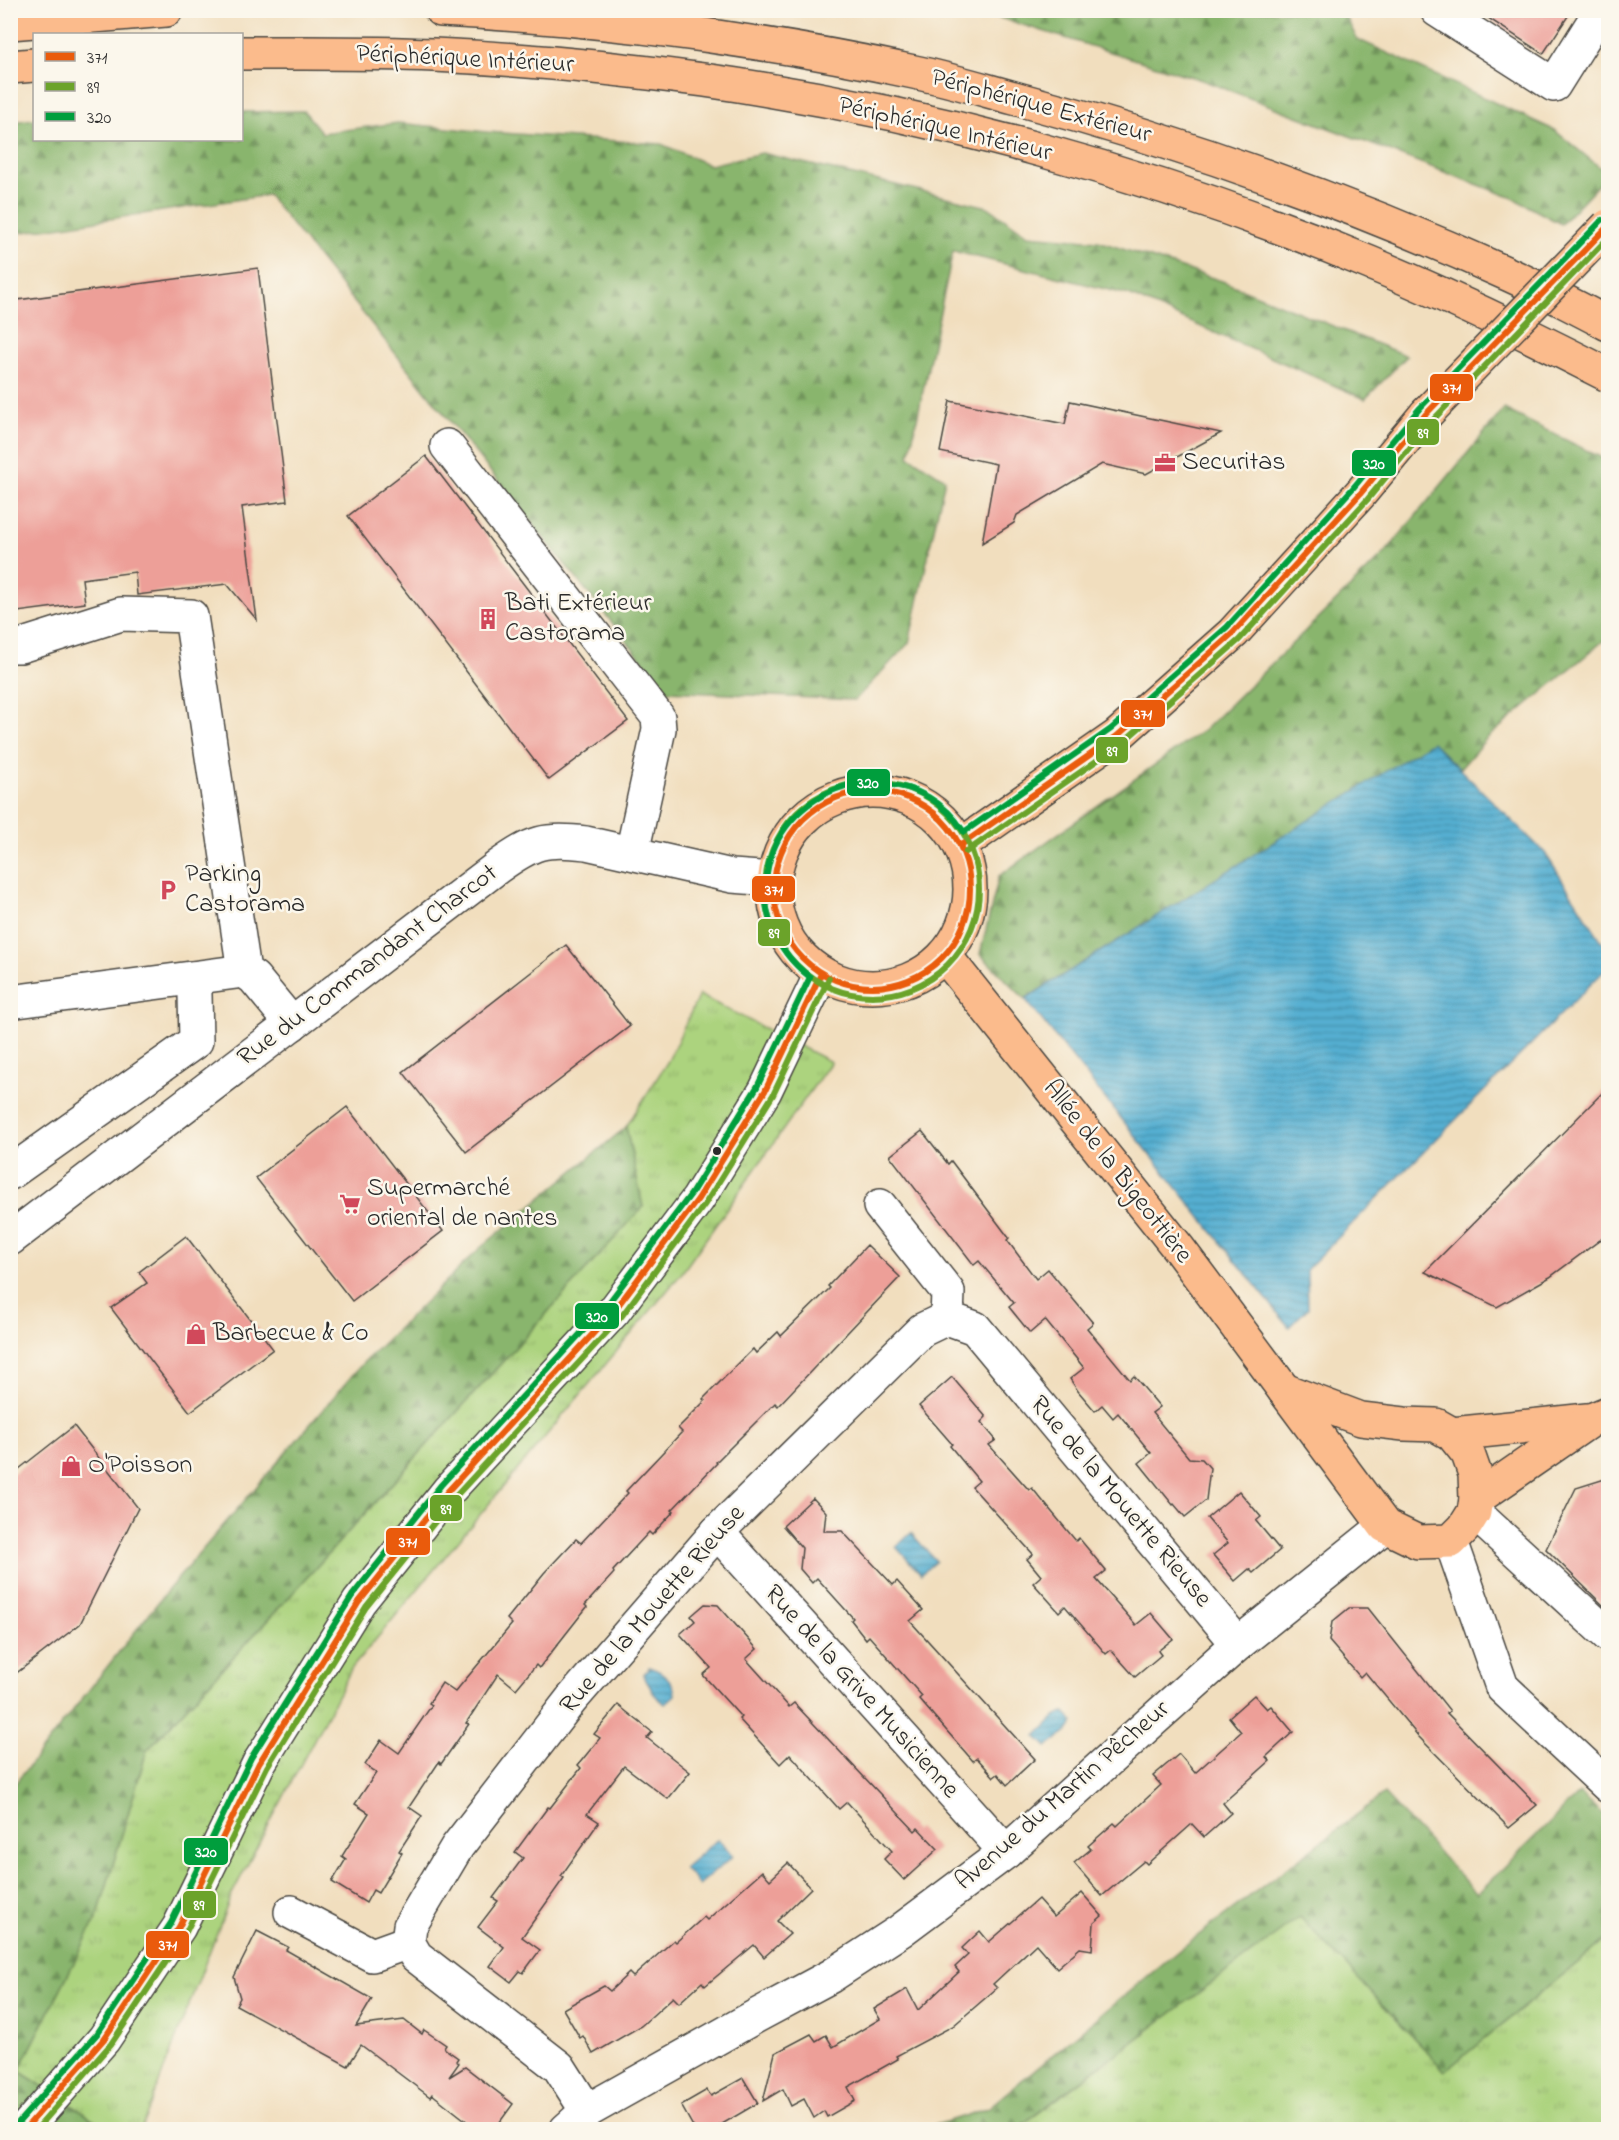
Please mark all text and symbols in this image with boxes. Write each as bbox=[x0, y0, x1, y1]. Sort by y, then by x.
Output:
legend bbox=[33, 33, 243, 141]
street label: Périphérique Intérieur bbox=[355, 35, 576, 85]
text: 371 bbox=[87, 46, 108, 72]
street label: Périphérique Extérieur bbox=[927, 59, 1156, 155]
text: 89 bbox=[87, 76, 100, 102]
street label: Périphérique Intérieur bbox=[834, 87, 1057, 173]
text: 320 bbox=[87, 106, 111, 132]
line badge: 371 bbox=[1429, 373, 1474, 402]
text: 371 bbox=[1442, 377, 1462, 401]
line badge: 89 bbox=[1406, 418, 1440, 446]
text: 89 bbox=[1417, 422, 1429, 446]
place label: Securitas bbox=[1182, 444, 1285, 482]
line badge: 320 bbox=[1351, 449, 1397, 477]
office icon: Securitas bbox=[1153, 451, 1177, 475]
text: 320 bbox=[1362, 453, 1385, 477]
place label: Bati Extérieur Castorama bbox=[504, 585, 652, 653]
building icon: Bati Extérieur Castorama bbox=[476, 607, 500, 631]
line badge: 371 bbox=[1120, 699, 1166, 728]
text: 371 bbox=[1133, 703, 1153, 727]
line badge: 89 bbox=[1095, 736, 1129, 764]
text: 89 bbox=[1106, 740, 1118, 764]
line badge: 320 bbox=[846, 768, 891, 797]
text: 320 bbox=[856, 772, 879, 796]
street label: Rue du Commandant Charcot bbox=[230, 855, 506, 1077]
place label: Parking Castorama bbox=[185, 856, 305, 924]
line badge: 371 bbox=[751, 875, 796, 903]
parking icon: Parking Castorama bbox=[156, 878, 180, 902]
text: 371 bbox=[764, 879, 784, 903]
line badge: 89 bbox=[757, 918, 791, 947]
text: 89 bbox=[768, 922, 780, 946]
street label: Allée de la Bigeottière bbox=[1033, 1072, 1201, 1273]
unlabelled marker bbox=[711, 1145, 723, 1157]
place label: Supermarché oriental de nantes bbox=[367, 1170, 557, 1238]
supermarket icon: Supermarché oriental de nantes bbox=[338, 1192, 362, 1216]
line badge: 320 bbox=[574, 1302, 620, 1330]
text: 320 bbox=[585, 1306, 608, 1330]
place label: Barbecue & Co bbox=[212, 1315, 369, 1353]
shop icon: Barbecue & Co bbox=[184, 1322, 208, 1346]
street label: Rue de la Mouette Rieuse bbox=[1020, 1388, 1221, 1617]
place label: O'Poisson bbox=[88, 1447, 192, 1485]
shop icon: O'Poisson bbox=[59, 1454, 83, 1478]
line badge: 89 bbox=[429, 1494, 463, 1522]
street label: Rue de la Mouette Rieuse bbox=[551, 1497, 755, 1723]
text: 89 bbox=[440, 1498, 452, 1522]
line badge: 371 bbox=[385, 1527, 431, 1556]
text: 371 bbox=[398, 1531, 418, 1555]
street label: Rue de la Grive Musicienne bbox=[754, 1576, 968, 1808]
street label: Avenue du Martin Pêcheur bbox=[947, 1691, 1180, 1900]
line badge: 320 bbox=[183, 1837, 229, 1866]
text: 320 bbox=[194, 1841, 217, 1865]
line badge: 89 bbox=[182, 1890, 217, 1919]
text: 89 bbox=[193, 1894, 205, 1918]
line badge: 371 bbox=[145, 1930, 190, 1959]
text: 371 bbox=[158, 1934, 178, 1958]

